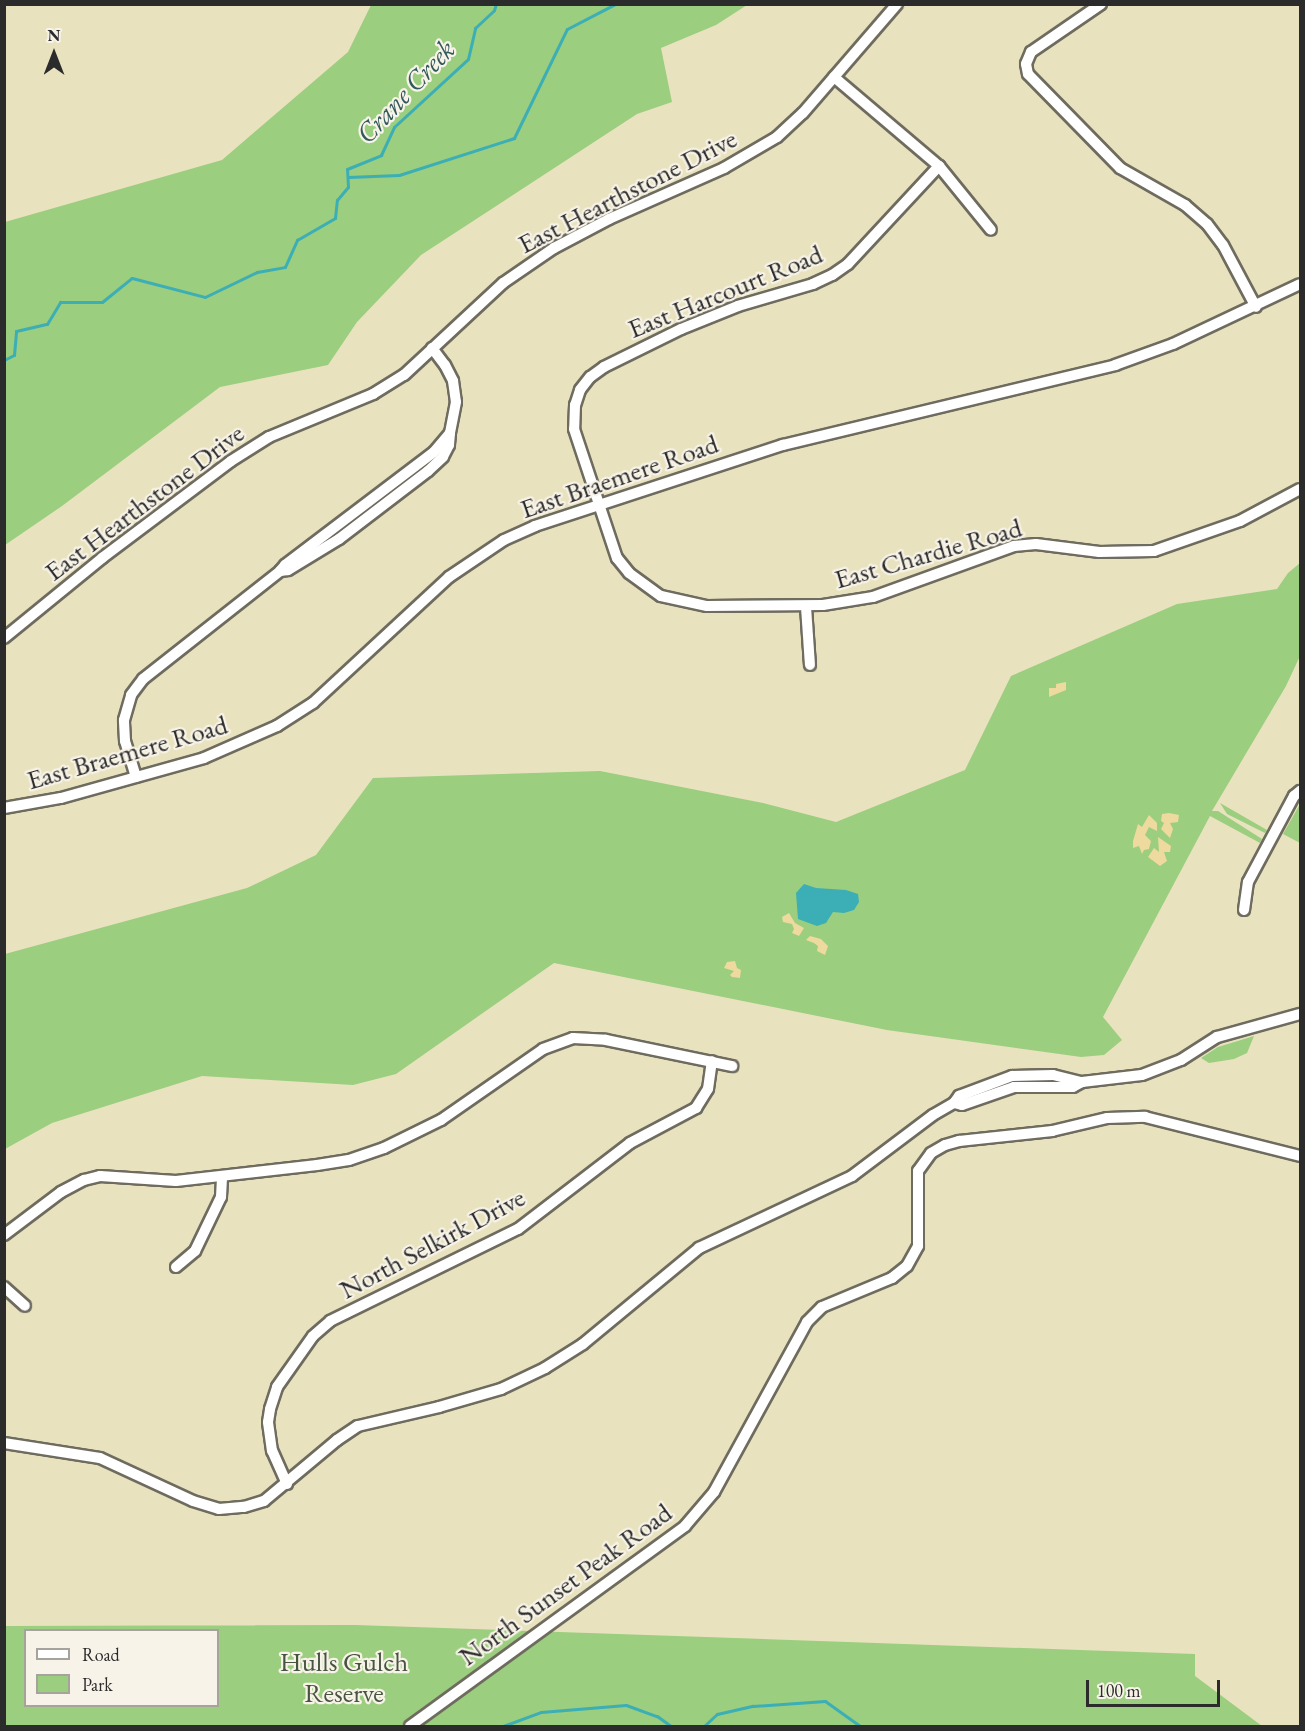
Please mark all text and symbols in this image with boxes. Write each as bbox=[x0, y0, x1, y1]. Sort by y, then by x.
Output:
north arrow bbox=[24, 24, 84, 84]
text: N bbox=[48, 25, 60, 46]
water label: Crane Creek bbox=[348, 32, 462, 150]
street label: East Hearthstone Drive bbox=[512, 122, 742, 260]
street label: East Harcourt Road bbox=[623, 237, 827, 345]
street label: East Hearthstone Drive bbox=[38, 417, 250, 587]
street label: East Braemere Road bbox=[516, 427, 722, 525]
street label: East Chardie Road bbox=[831, 511, 1025, 595]
street label: East Braemere Road bbox=[23, 708, 231, 796]
street label: North Selkirk Drive bbox=[334, 1181, 530, 1305]
street label: North Sunset Peak Road bbox=[452, 1496, 678, 1672]
legend bbox=[24, 1629, 219, 1707]
text: Road bbox=[82, 1643, 120, 1666]
park label: Hulls Gulch Reserve bbox=[280, 1645, 408, 1708]
scale bar bbox=[1089, 1668, 1222, 1706]
text: Park bbox=[82, 1673, 113, 1696]
text: 100 m bbox=[1097, 1679, 1141, 1702]

